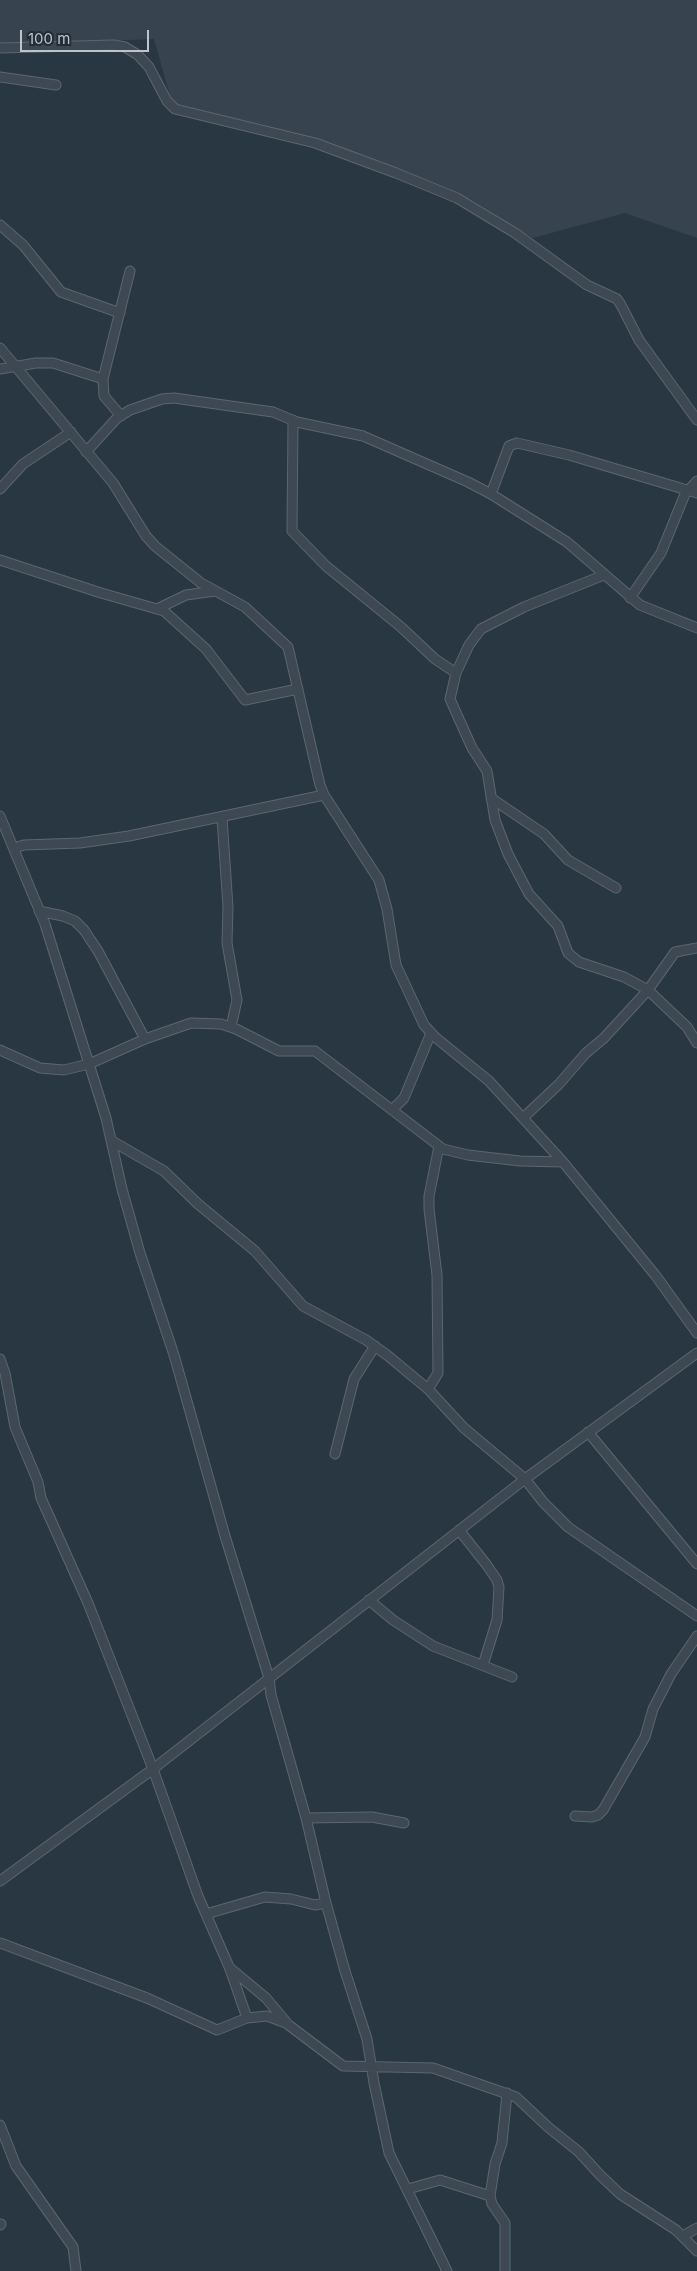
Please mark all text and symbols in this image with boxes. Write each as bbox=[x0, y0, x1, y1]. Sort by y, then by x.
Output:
scale bar bbox=[22, 20, 151, 52]
text: 100 m bbox=[28, 29, 70, 48]

